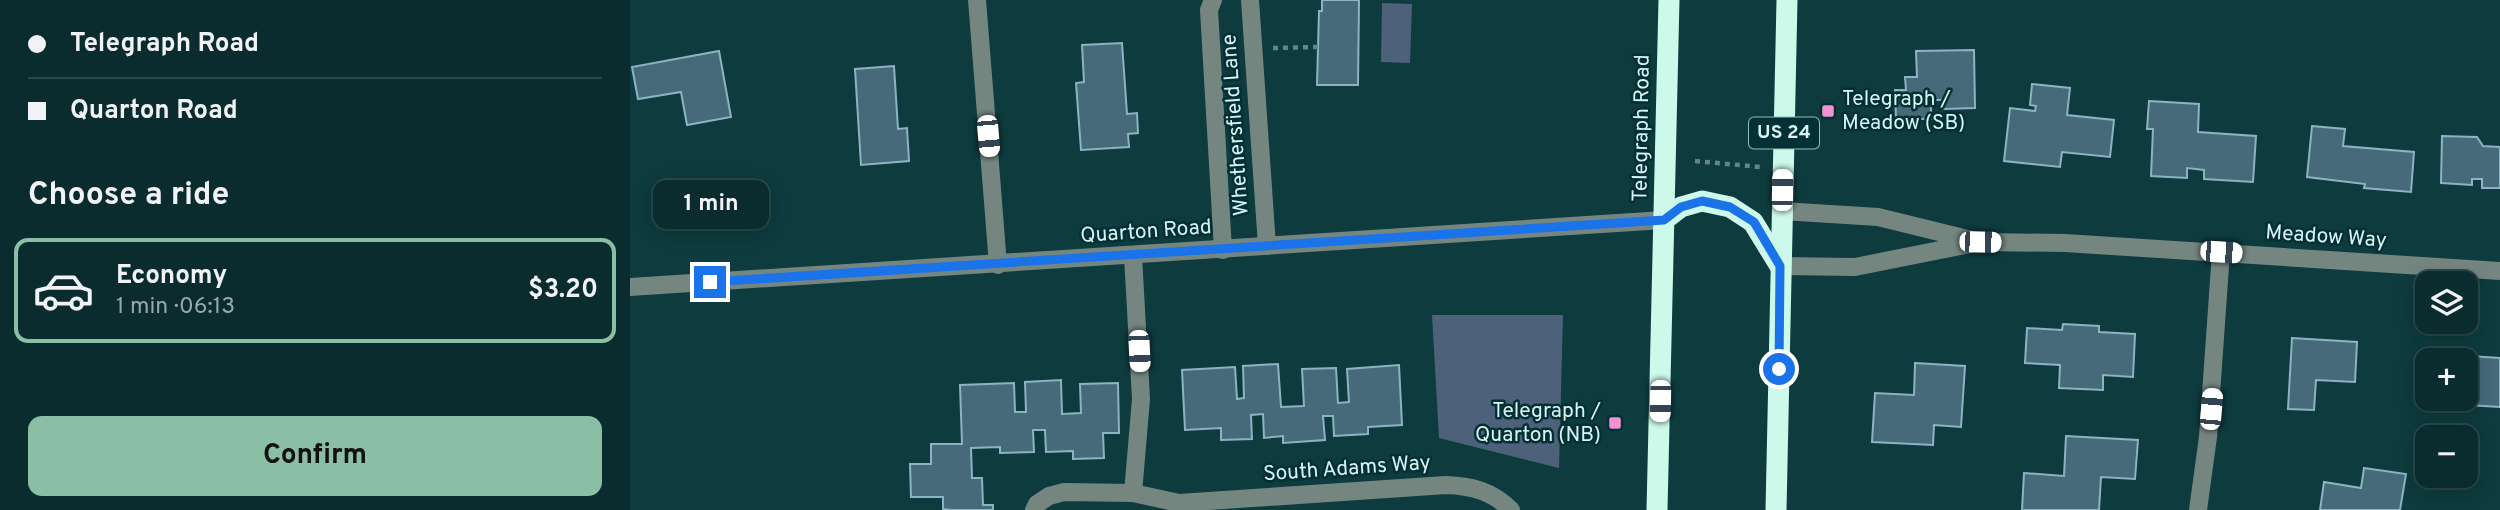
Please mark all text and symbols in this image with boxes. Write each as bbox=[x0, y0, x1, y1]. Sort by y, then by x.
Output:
text: Telegraph Road bbox=[70, 28, 259, 61]
street label: Whethersfield Lane bbox=[1216, 33, 1256, 217]
street label: Telegraph Road bbox=[1627, 54, 1657, 202]
place label: Telegraph / Meadow (SB) bbox=[1842, 86, 1965, 137]
text: Quarton Road bbox=[70, 95, 238, 128]
marker: Telegraph / Meadow (SB) bbox=[1820, 103, 1836, 119]
car bbox=[976, 114, 1001, 158]
road number: US 24 bbox=[1749, 118, 1819, 148]
car bbox=[1772, 169, 1793, 211]
text: Choose a ride bbox=[28, 176, 229, 216]
callout: 1 min bbox=[652, 180, 768, 230]
text: 1 min bbox=[683, 190, 739, 219]
street label: Quarton Road bbox=[1079, 214, 1213, 250]
street label: Meadow Way bbox=[2264, 219, 2388, 255]
car bbox=[1959, 231, 2002, 253]
car bbox=[2200, 240, 2243, 264]
icon: car bbox=[32, 259, 95, 322]
text: Economy bbox=[116, 260, 227, 293]
route end bbox=[694, 266, 726, 298]
map controls bbox=[2415, 271, 2478, 488]
button: layers bbox=[2415, 271, 2478, 334]
text: $3.20 bbox=[528, 274, 598, 307]
text: 1 min · 06:13 bbox=[116, 293, 235, 322]
car bbox=[1128, 329, 1151, 373]
button: + bbox=[2415, 348, 2478, 411]
route start bbox=[1763, 353, 1795, 385]
car bbox=[1650, 380, 1671, 422]
car bbox=[2199, 387, 2224, 431]
place label: Telegraph / Quarton (NB) bbox=[1475, 398, 1601, 449]
marker: Telegraph / Quarton (NB) bbox=[1607, 415, 1623, 431]
button: Confirm bbox=[28, 416, 602, 496]
button: − bbox=[2415, 425, 2478, 488]
street label: South Adams Way bbox=[1262, 450, 1432, 488]

